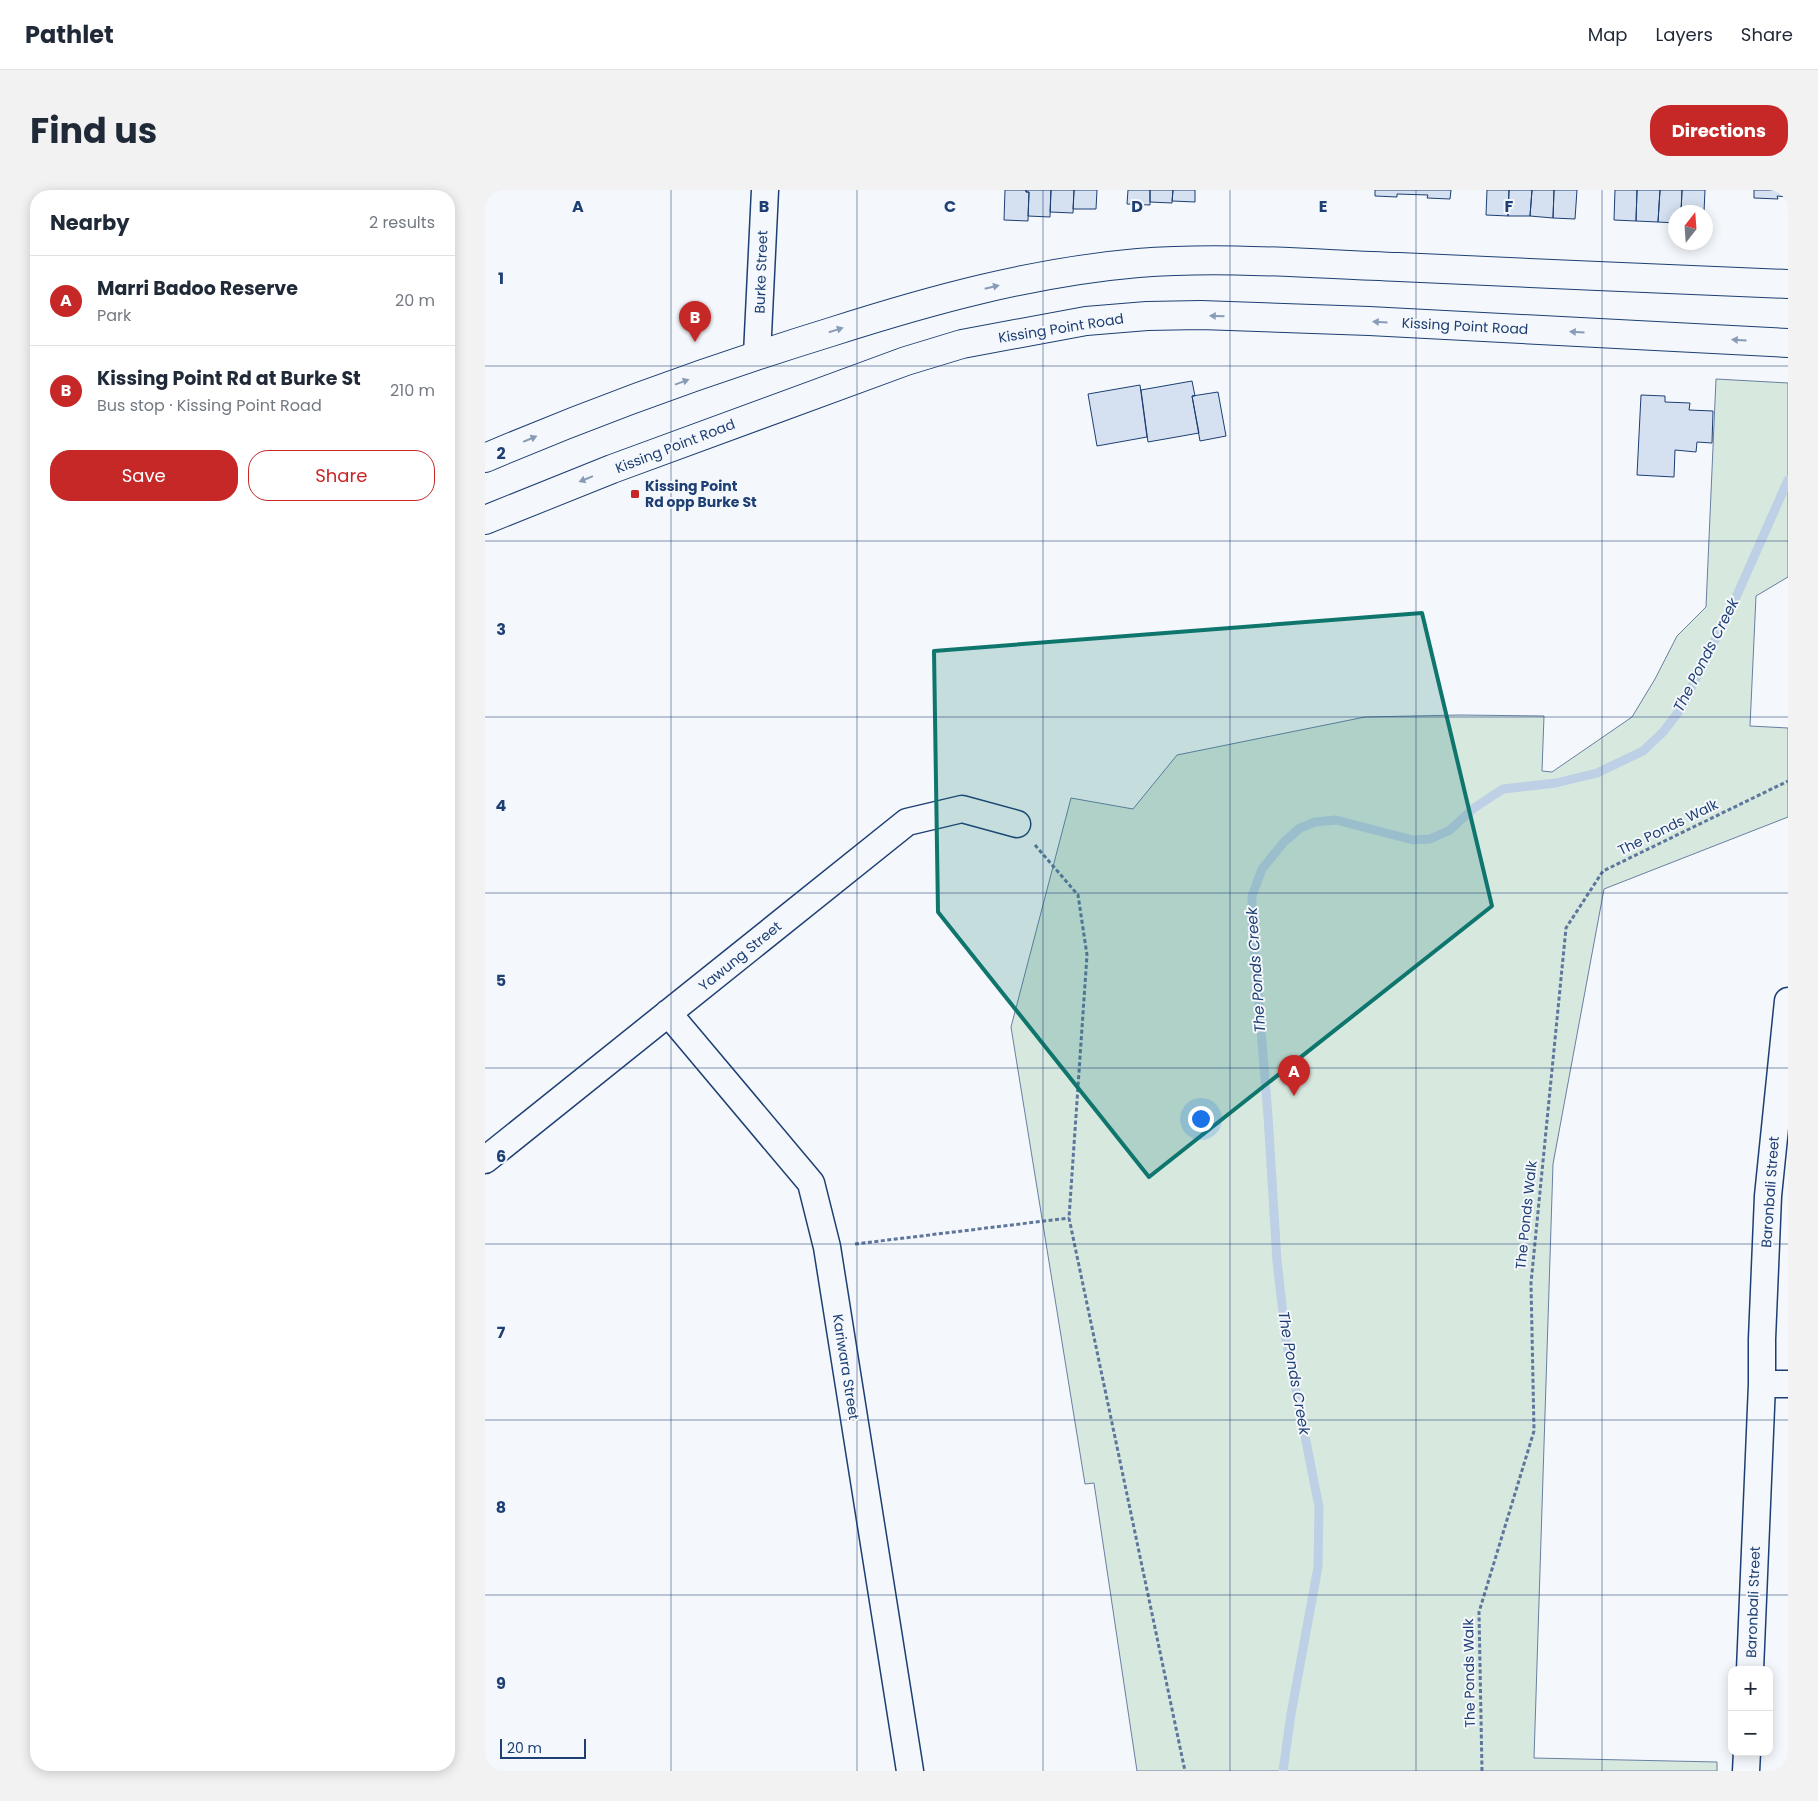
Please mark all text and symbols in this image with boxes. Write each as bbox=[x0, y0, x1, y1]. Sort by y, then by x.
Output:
text: Pathlet bbox=[25, 18, 114, 51]
text: Map bbox=[1588, 22, 1628, 47]
text: Layers bbox=[1656, 22, 1713, 47]
text: Share bbox=[1741, 22, 1793, 47]
button: Directions bbox=[1650, 105, 1788, 156]
text: Find us bbox=[30, 106, 157, 155]
text: A bbox=[572, 195, 584, 218]
text: B bbox=[759, 195, 769, 218]
text: C bbox=[944, 195, 956, 218]
text: D bbox=[1131, 195, 1143, 218]
text: E bbox=[1319, 195, 1327, 218]
text: F bbox=[1505, 195, 1514, 218]
north arrow bbox=[1668, 205, 1713, 250]
text: Nearby bbox=[50, 208, 130, 237]
text: 2 results bbox=[369, 211, 435, 234]
street label: Burke Street bbox=[750, 230, 772, 314]
text: 1 bbox=[498, 267, 504, 290]
text: Marri Badoo Reserve bbox=[97, 275, 298, 302]
one-way arrow bbox=[985, 283, 1000, 291]
text: A bbox=[60, 289, 72, 312]
text: 20 m bbox=[395, 289, 435, 312]
pin: B bbox=[679, 301, 711, 342]
text: Park bbox=[97, 304, 131, 327]
street label: Kissing Point Road bbox=[997, 308, 1125, 348]
one-way arrow bbox=[1209, 311, 1225, 319]
street label: Kissing Point Road bbox=[1401, 313, 1529, 339]
one-way arrow bbox=[1372, 317, 1388, 325]
one-way arrow bbox=[829, 326, 844, 334]
one-way arrow bbox=[1569, 328, 1585, 336]
one-way arrow bbox=[1731, 336, 1747, 344]
text: Kissing Point Rd at Burke St bbox=[97, 365, 361, 392]
one-way arrow bbox=[675, 378, 690, 386]
text: B bbox=[61, 379, 71, 402]
text: 210 m bbox=[390, 379, 435, 402]
text: Bus stop · Kissing Point Road bbox=[97, 394, 322, 417]
street label: Kissing Point Road bbox=[612, 414, 738, 478]
one-way arrow bbox=[523, 435, 537, 443]
text: 2 bbox=[496, 442, 506, 465]
button: Save bbox=[50, 450, 238, 501]
button: Share bbox=[248, 450, 435, 501]
one-way arrow bbox=[579, 476, 593, 484]
place label: Kissing Point Rd opp Burke St bbox=[645, 476, 757, 512]
marker: Kissing Point Rd opp Burke St bbox=[629, 488, 641, 500]
water label: The Ponds Creek bbox=[1668, 593, 1744, 715]
text: 3 bbox=[496, 618, 506, 641]
text: 4 bbox=[496, 794, 507, 817]
street label: The Ponds Walk bbox=[1615, 794, 1722, 860]
water label: The Ponds Creek bbox=[1241, 906, 1270, 1033]
street label: Yawung Street bbox=[694, 916, 786, 996]
text: 5 bbox=[496, 969, 506, 992]
pin: A bbox=[1278, 1055, 1310, 1096]
your location bbox=[1188, 1106, 1214, 1132]
street label: Baronbali Street bbox=[1756, 1136, 1784, 1248]
text: 6 bbox=[496, 1145, 506, 1168]
street label: The Ponds Walk bbox=[1510, 1159, 1542, 1270]
water label: The Ponds Creek bbox=[1273, 1309, 1316, 1438]
street label: Kariwara Street bbox=[828, 1313, 864, 1421]
text: 7 bbox=[497, 1321, 506, 1344]
text: 8 bbox=[496, 1496, 506, 1519]
street label: Baronbali Street bbox=[1741, 1546, 1765, 1658]
street label: The Ponds Walk bbox=[1458, 1617, 1480, 1728]
map controls bbox=[1728, 1666, 1773, 1756]
button: + bbox=[1728, 1666, 1773, 1711]
text: 9 bbox=[496, 1672, 506, 1695]
button: − bbox=[1728, 1711, 1773, 1756]
scale bar bbox=[500, 1736, 586, 1759]
text: 20 m bbox=[507, 1738, 542, 1758]

